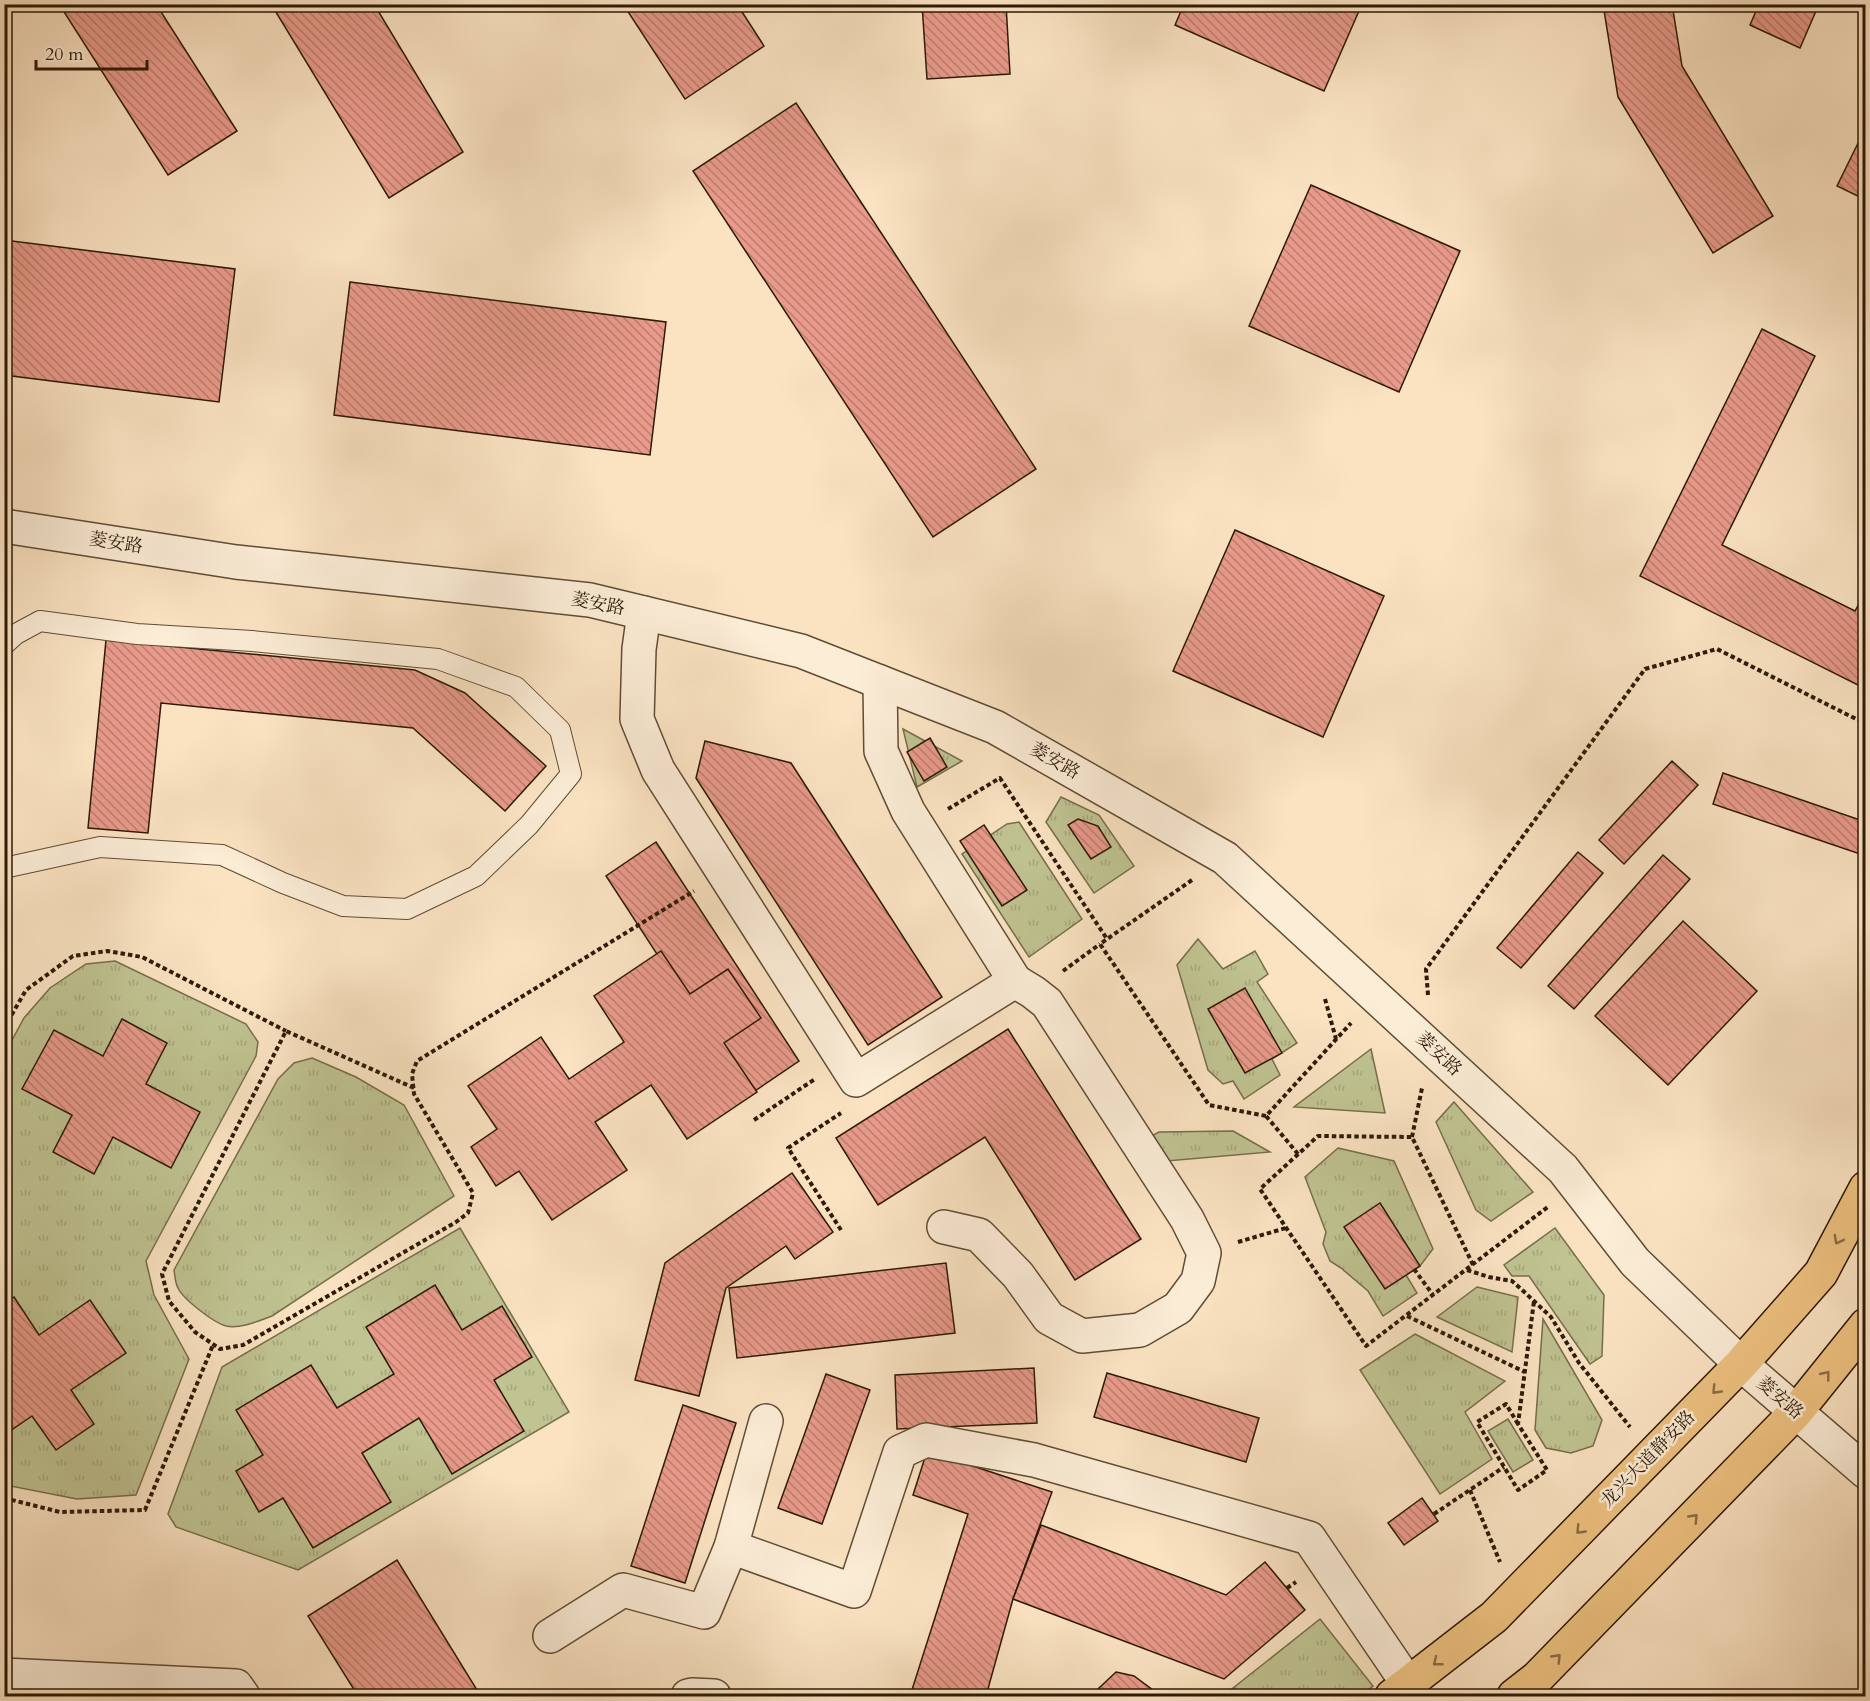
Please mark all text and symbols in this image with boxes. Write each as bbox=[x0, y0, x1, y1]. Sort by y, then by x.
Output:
scale bar bbox=[36, 33, 147, 71]
text: 20 m bbox=[45, 42, 84, 67]
street label: 菱安路 bbox=[87, 526, 145, 560]
street label: 菱安路 bbox=[569, 587, 627, 621]
street label: 菱安路 bbox=[1025, 737, 1085, 785]
street label: 菱安路 bbox=[1411, 1026, 1467, 1082]
one-way arrow bbox=[1834, 1233, 1845, 1244]
street label: 菱安路 bbox=[1751, 1371, 1809, 1425]
one-way arrow bbox=[1818, 1371, 1829, 1382]
one-way arrow bbox=[1712, 1382, 1723, 1393]
street label: 龙兴大道静安路 bbox=[1595, 1405, 1701, 1513]
one-way arrow bbox=[1687, 1515, 1698, 1525]
one-way arrow bbox=[1576, 1522, 1587, 1533]
one-way arrow bbox=[1433, 1654, 1444, 1665]
one-way arrow bbox=[1550, 1654, 1561, 1665]

